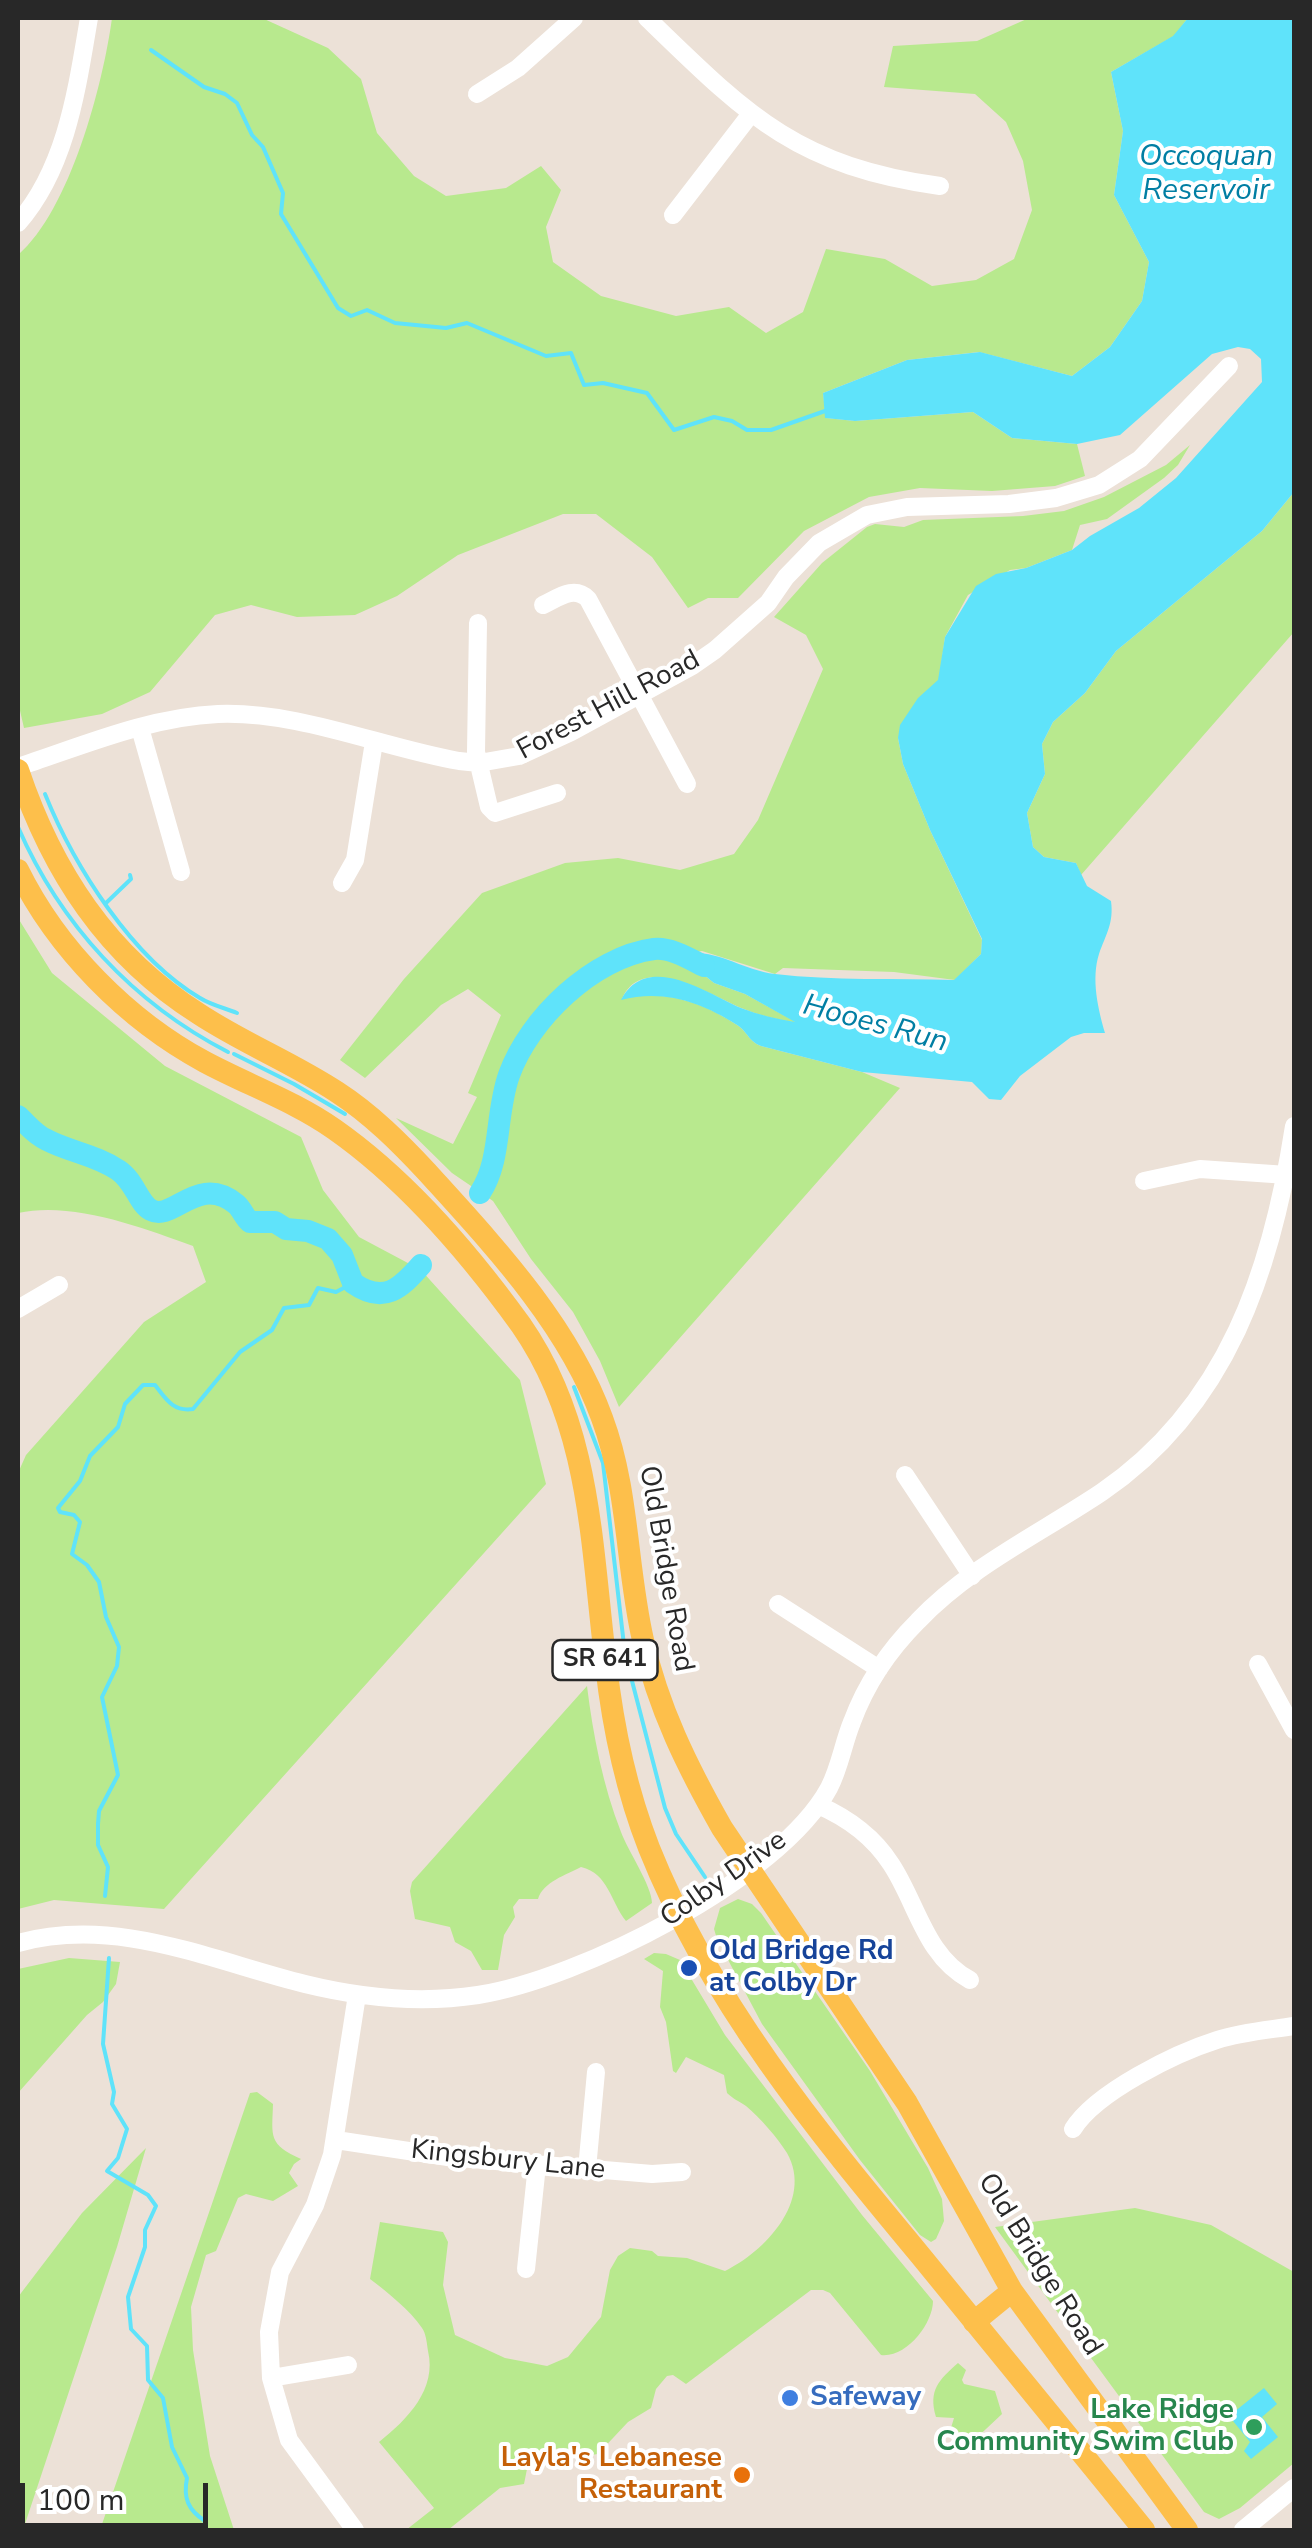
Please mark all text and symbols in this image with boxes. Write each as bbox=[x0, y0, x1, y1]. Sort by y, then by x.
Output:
water label: Occoquan Reservoir bbox=[1139, 140, 1273, 210]
street label: Forest Hill Road bbox=[512, 644, 706, 768]
water label: Hooes Run bbox=[799, 988, 951, 1062]
street label: Old Bridge Road bbox=[630, 1463, 700, 1675]
road number: SR 641 bbox=[552, 1640, 658, 1680]
street label: Colby Drive bbox=[655, 1824, 793, 1936]
place label: Old Bridge Rd at Colby Dr bbox=[709, 1935, 894, 2001]
marker: Old Bridge Rd at Colby Dr bbox=[678, 1957, 700, 1979]
street label: Kingsbury Lane bbox=[409, 2134, 607, 2188]
street label: Old Bridge Road bbox=[969, 2168, 1109, 2362]
place label: Safeway bbox=[810, 2381, 921, 2415]
marker: Safeway bbox=[779, 2387, 801, 2409]
place label: Lake Ridge Community Swim Club bbox=[936, 2394, 1234, 2460]
marker: Lake Ridge Community Swim Club bbox=[1243, 2416, 1265, 2438]
place label: Layla's Lebanese Restaurant bbox=[501, 2442, 722, 2508]
scale bar bbox=[25, 2463, 212, 2525]
marker: Layla's Lebanese Restaurant bbox=[731, 2464, 753, 2486]
text: 100 m bbox=[37, 2480, 124, 2521]

